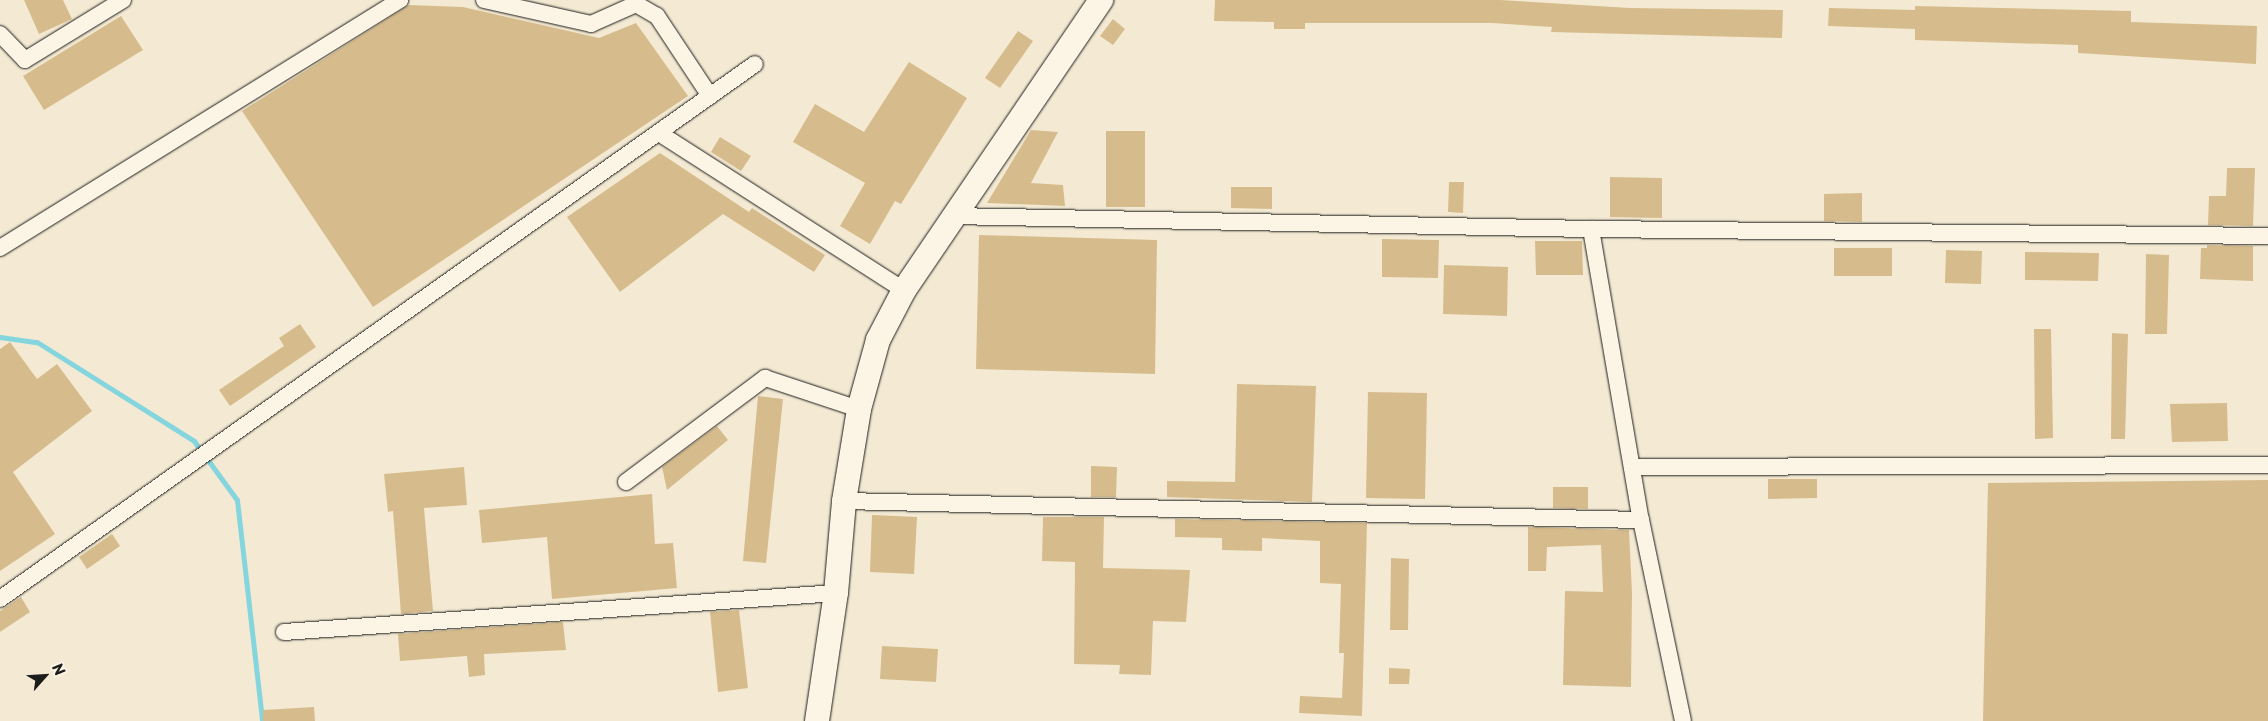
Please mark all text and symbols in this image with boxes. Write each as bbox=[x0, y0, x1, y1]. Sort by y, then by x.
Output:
north arrow bbox=[20, 651, 70, 701]
text: N bbox=[47, 660, 71, 679]

